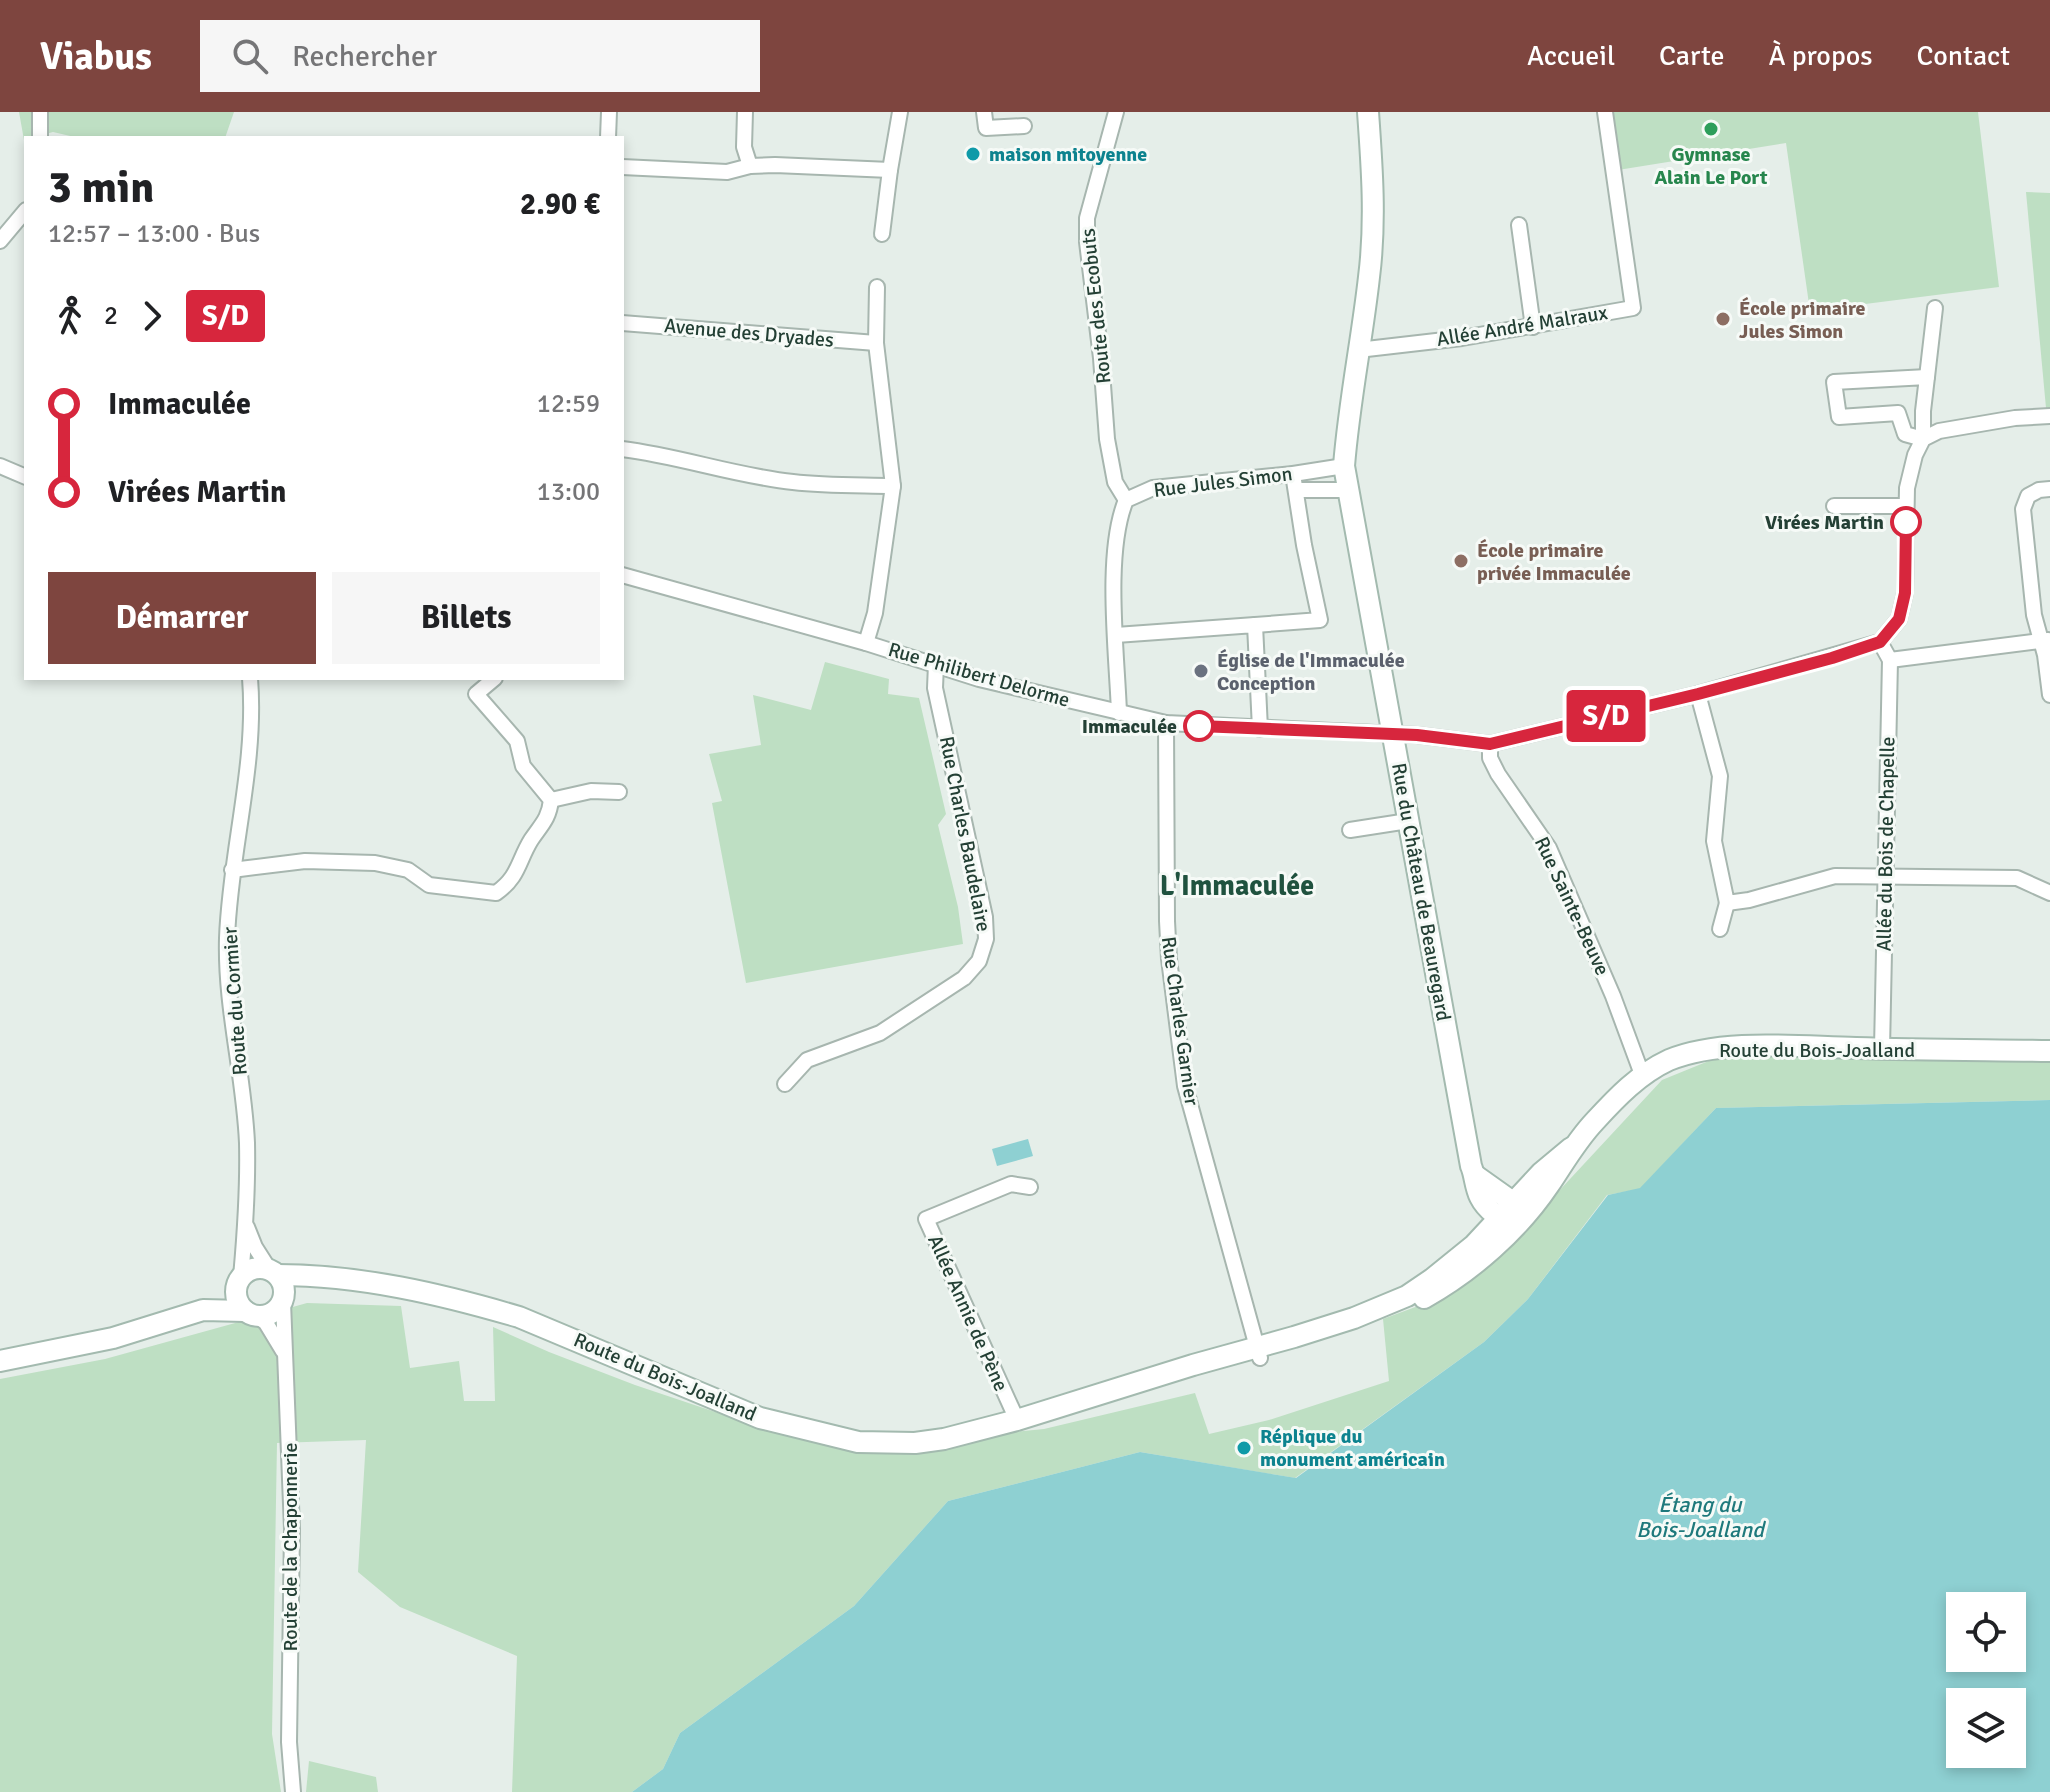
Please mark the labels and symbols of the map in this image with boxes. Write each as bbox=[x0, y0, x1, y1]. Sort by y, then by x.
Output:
marker: Gymnase Alain Le Port bbox=[1702, 120, 1720, 138]
place label: maison mitoyenne bbox=[989, 142, 1147, 167]
place label: Gymnase Alain Le Port bbox=[1654, 142, 1768, 190]
marker: maison mitoyenne bbox=[964, 145, 982, 163]
street label: Route des Ecobuts bbox=[1075, 227, 1117, 385]
place label: École primaire Jules Simon bbox=[1739, 296, 1866, 344]
street label: Allée André Malraux bbox=[1435, 300, 1609, 352]
marker: École primaire Jules Simon bbox=[1714, 310, 1732, 328]
street label: Avenue des Dryades bbox=[663, 313, 835, 353]
street label: Rue Jules Simon bbox=[1152, 461, 1294, 503]
marker: Virées Martin bbox=[1891, 507, 1921, 537]
place label: Virées Martin bbox=[1765, 510, 1884, 535]
place label: École primaire privée Immaculée bbox=[1477, 538, 1631, 586]
marker: École primaire privée Immaculée bbox=[1452, 552, 1470, 570]
street label: Rue Philibert Delorme bbox=[885, 637, 1073, 713]
place label: Église de l'Immaculée Conception bbox=[1217, 648, 1405, 696]
marker: Église de l'Immaculée Conception bbox=[1192, 662, 1210, 680]
line badge: S/D bbox=[1560, 690, 1652, 742]
marker: Immaculée bbox=[1184, 711, 1214, 741]
place label: Immaculée bbox=[1082, 714, 1177, 739]
street label: Rue Charles Baudelaire bbox=[934, 734, 996, 934]
street label: Allée du Bois de Chapelle bbox=[1872, 736, 1900, 952]
street label: Rue du Château de Beauregard bbox=[1386, 761, 1456, 1023]
street label: Rue Sainte-Beuve bbox=[1529, 833, 1615, 979]
district label: L'Immaculée bbox=[1160, 869, 1314, 903]
street label: Route du Cormier bbox=[217, 925, 253, 1076]
street label: Rue Charles Garnier bbox=[1156, 935, 1204, 1108]
street label: Route du Bois-Joalland bbox=[1719, 1038, 1915, 1063]
street label: Allée Annie de Pène bbox=[922, 1231, 1014, 1395]
street label: Route du Bois-Joalland bbox=[570, 1327, 760, 1427]
place label: Réplique du monument américain bbox=[1260, 1424, 1445, 1472]
marker: Réplique du monument américain bbox=[1235, 1439, 1253, 1457]
street label: Route de la Chaponnerie bbox=[278, 1443, 303, 1651]
water label: Étang du Bois-Joalland bbox=[1636, 1491, 1766, 1543]

